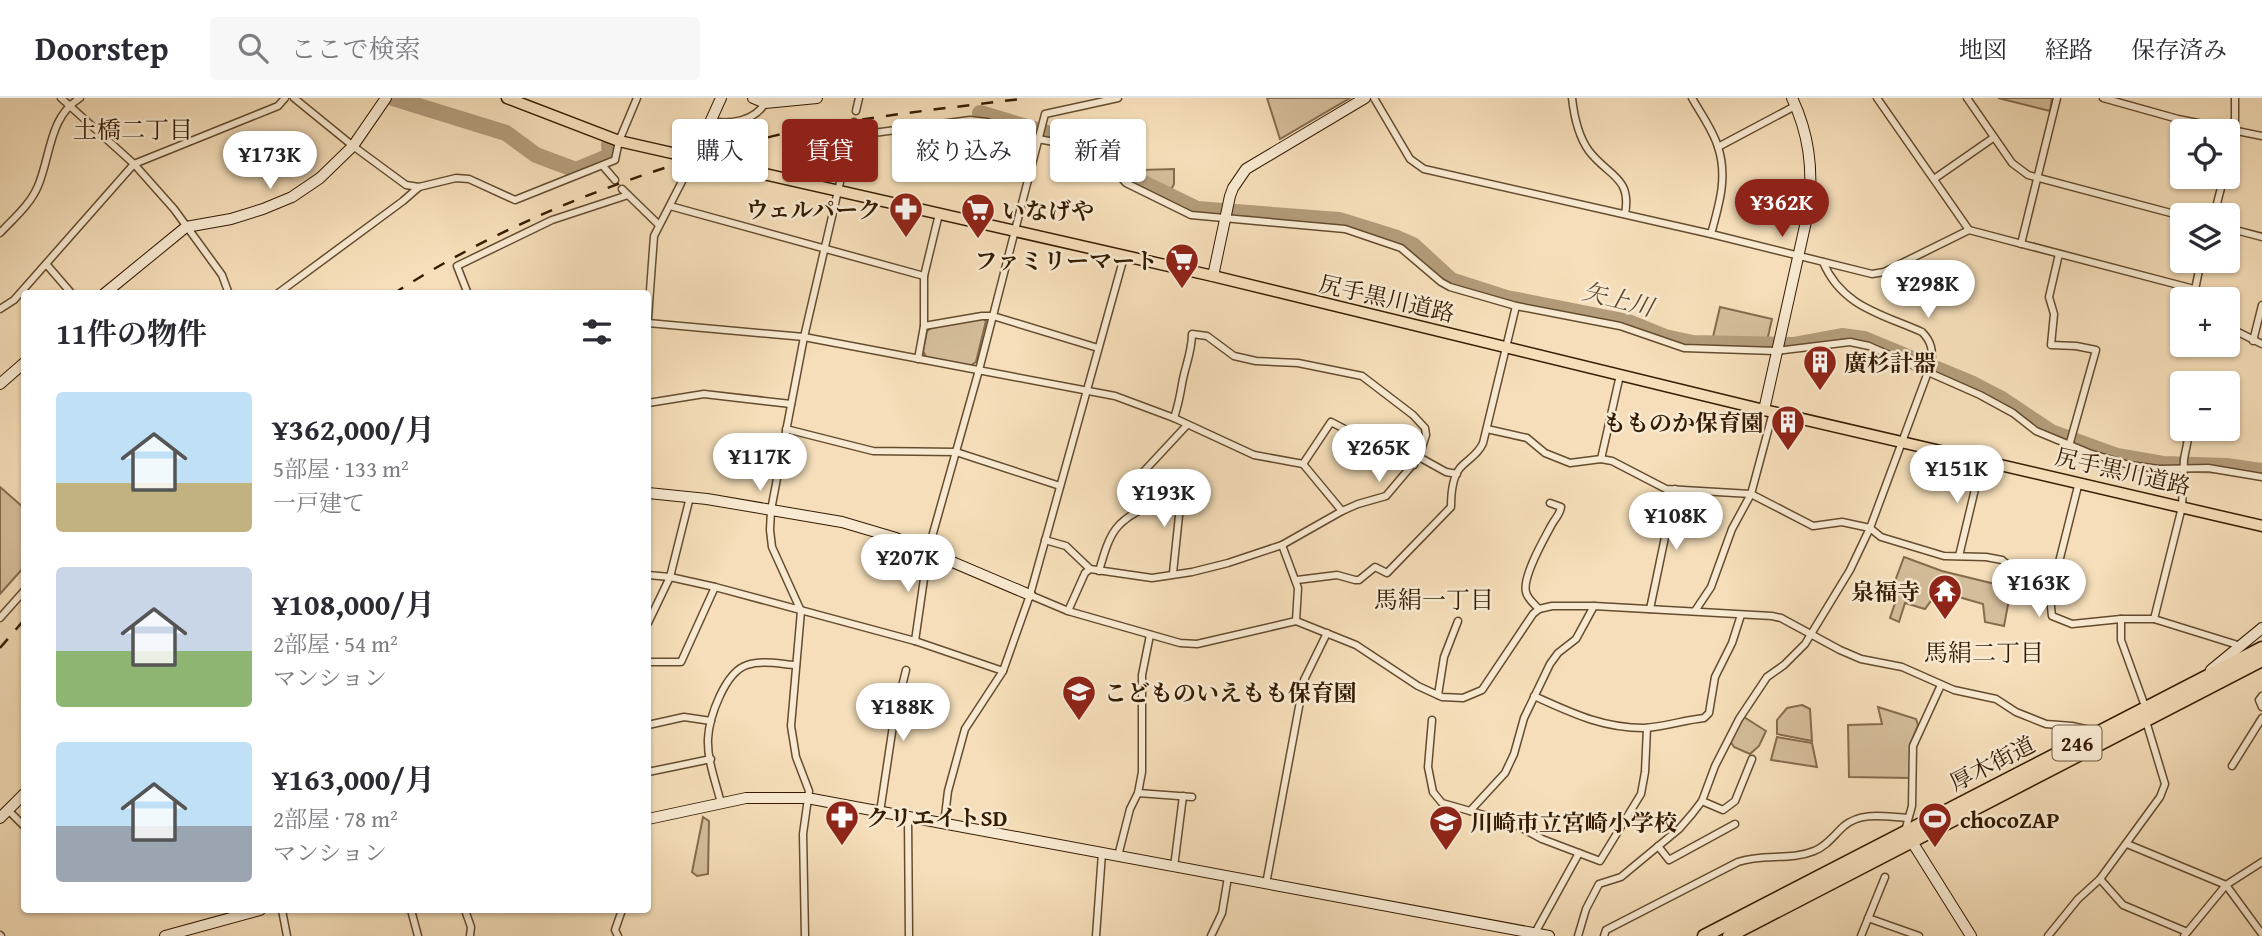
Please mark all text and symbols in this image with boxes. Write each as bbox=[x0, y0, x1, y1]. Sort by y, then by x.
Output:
search box bbox=[210, 17, 700, 80]
text: Doorstep bbox=[35, 24, 168, 72]
icon: search bbox=[234, 29, 272, 67]
text: ここで検索 bbox=[290, 29, 420, 68]
text: 地図 bbox=[1959, 32, 2007, 67]
text: 経路 bbox=[2045, 32, 2093, 67]
text: 保存済み bbox=[2131, 32, 2227, 67]
district label: 土橋二丁目 bbox=[73, 112, 193, 147]
chip: 購入 bbox=[672, 119, 768, 182]
chip: 賃貸 bbox=[782, 119, 878, 182]
chip: 絞り込み bbox=[892, 119, 1036, 182]
chip: 新着 bbox=[1050, 119, 1146, 182]
map controls bbox=[2170, 119, 2240, 441]
button: locate bbox=[2170, 119, 2240, 189]
pin: ¥173K bbox=[221, 132, 319, 191]
text: ¥173K bbox=[239, 137, 301, 170]
pin: ¥362K bbox=[1733, 180, 1831, 239]
text: ¥362K bbox=[1751, 185, 1813, 218]
pharmacy icon: ウェルパーク bbox=[887, 190, 925, 239]
supermarket icon: いなげや bbox=[959, 191, 997, 240]
place label: ウェルパーク bbox=[746, 193, 881, 226]
place label: いなげや bbox=[1002, 194, 1094, 227]
button: layers bbox=[2170, 203, 2240, 273]
supermarket icon: ファミリーマート bbox=[1163, 241, 1201, 290]
place label: ファミリーマート bbox=[974, 244, 1158, 277]
pin: ¥298K bbox=[1879, 260, 1977, 320]
street label: 尻手黒川道路 bbox=[1316, 266, 1458, 330]
text: ¥298K bbox=[1897, 266, 1959, 299]
water label: 矢上川 bbox=[1579, 273, 1660, 325]
button: + bbox=[2170, 287, 2240, 357]
text: 11件の物件 bbox=[56, 311, 207, 355]
icon: filters bbox=[578, 313, 616, 351]
building icon: 廣杉計器 bbox=[1801, 343, 1839, 392]
place label: 廣杉計器 bbox=[1844, 346, 1936, 379]
button: − bbox=[2170, 371, 2240, 441]
building icon: もものか保育園 bbox=[1769, 403, 1807, 452]
place label: もものか保育園 bbox=[1603, 406, 1764, 439]
text: ¥362,000/月 bbox=[273, 407, 435, 451]
icon: home bbox=[112, 420, 196, 504]
pin: ¥265K bbox=[1330, 424, 1428, 484]
text: ¥265K bbox=[1348, 430, 1410, 463]
pin: ¥117K bbox=[711, 434, 809, 493]
text: ¥117K bbox=[729, 439, 791, 472]
street label: 尻手黒川道路 bbox=[2052, 439, 2194, 503]
pin: ¥151K bbox=[1908, 446, 2006, 505]
text: ¥151K bbox=[1926, 451, 1988, 484]
text: 5部屋 · 133 m² bbox=[273, 452, 409, 485]
pin: ¥193K bbox=[1115, 470, 1213, 529]
text: ¥193K bbox=[1133, 475, 1195, 508]
text: 一戸建て bbox=[273, 486, 365, 519]
pin: ¥108K bbox=[1627, 492, 1725, 552]
text: ¥108K bbox=[1645, 498, 1707, 531]
pin: ¥207K bbox=[859, 534, 957, 594]
text: ¥207K bbox=[877, 540, 939, 573]
pin: ¥163K bbox=[1990, 560, 2088, 619]
text: ¥163K bbox=[2008, 565, 2070, 598]
temple icon: 泉福寺 bbox=[1926, 572, 1964, 621]
place label: 泉福寺 bbox=[1851, 575, 1920, 608]
text: ¥108,000/月 bbox=[273, 582, 435, 626]
district label: 馬絹一丁目 bbox=[1374, 582, 1494, 617]
icon: home bbox=[112, 595, 196, 679]
text: 2部屋 · 54 m² bbox=[273, 627, 398, 660]
district label: 馬絹二丁目 bbox=[1924, 635, 2044, 670]
text: マンション bbox=[273, 661, 387, 694]
school or university icon: こどものいえもも保育園 bbox=[1060, 673, 1098, 722]
place label: こどものいえもも保育園 bbox=[1104, 676, 1357, 709]
pin: ¥188K bbox=[854, 684, 952, 743]
text: ¥188K bbox=[872, 689, 934, 722]
road number: 246 bbox=[2052, 726, 2102, 760]
street label: 厚木街道 bbox=[1944, 727, 2040, 799]
text: ¥163,000/月 bbox=[273, 757, 435, 801]
icon: home bbox=[112, 770, 196, 854]
pharmacy icon: クリエイトSD bbox=[823, 798, 861, 847]
sports icon: chocoZAP bbox=[1916, 800, 1954, 849]
place label: クリエイトSD bbox=[866, 801, 1008, 834]
text: 2部屋 · 78 m² bbox=[273, 802, 398, 835]
school or university icon: 川崎市立宮崎小学校 bbox=[1427, 803, 1465, 852]
place label: chocoZAP bbox=[1960, 803, 2060, 836]
place label: 川崎市立宮崎小学校 bbox=[1470, 806, 1677, 839]
text: マンション bbox=[273, 836, 387, 869]

